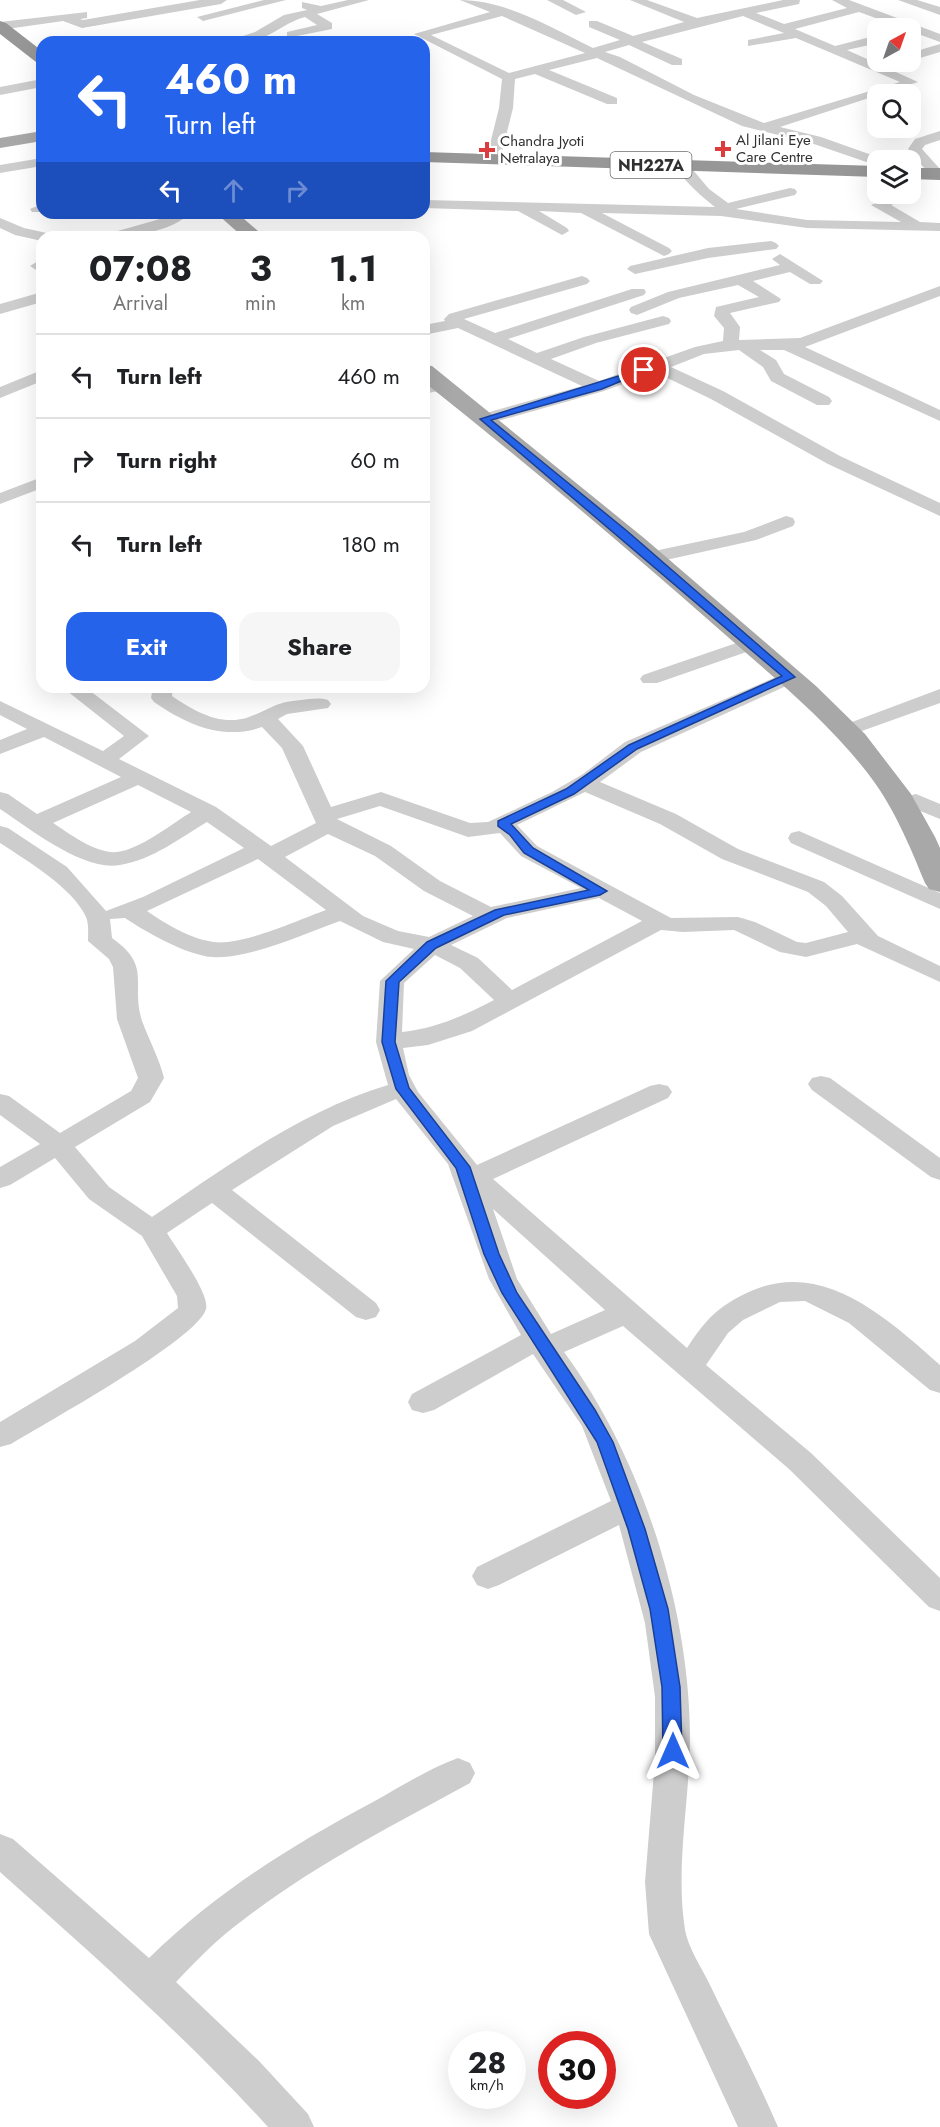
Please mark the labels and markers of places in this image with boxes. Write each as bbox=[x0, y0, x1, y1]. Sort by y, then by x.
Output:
place label: Al Jilani Eye Care Centre bbox=[736, 129, 813, 168]
place label: Chandra Jyoti Netralaya bbox=[500, 130, 584, 169]
marker: Al Jilani Eye Care Centre bbox=[714, 140, 732, 158]
marker: Chandra Jyoti Netralaya bbox=[478, 141, 496, 159]
pin bbox=[618, 344, 669, 395]

